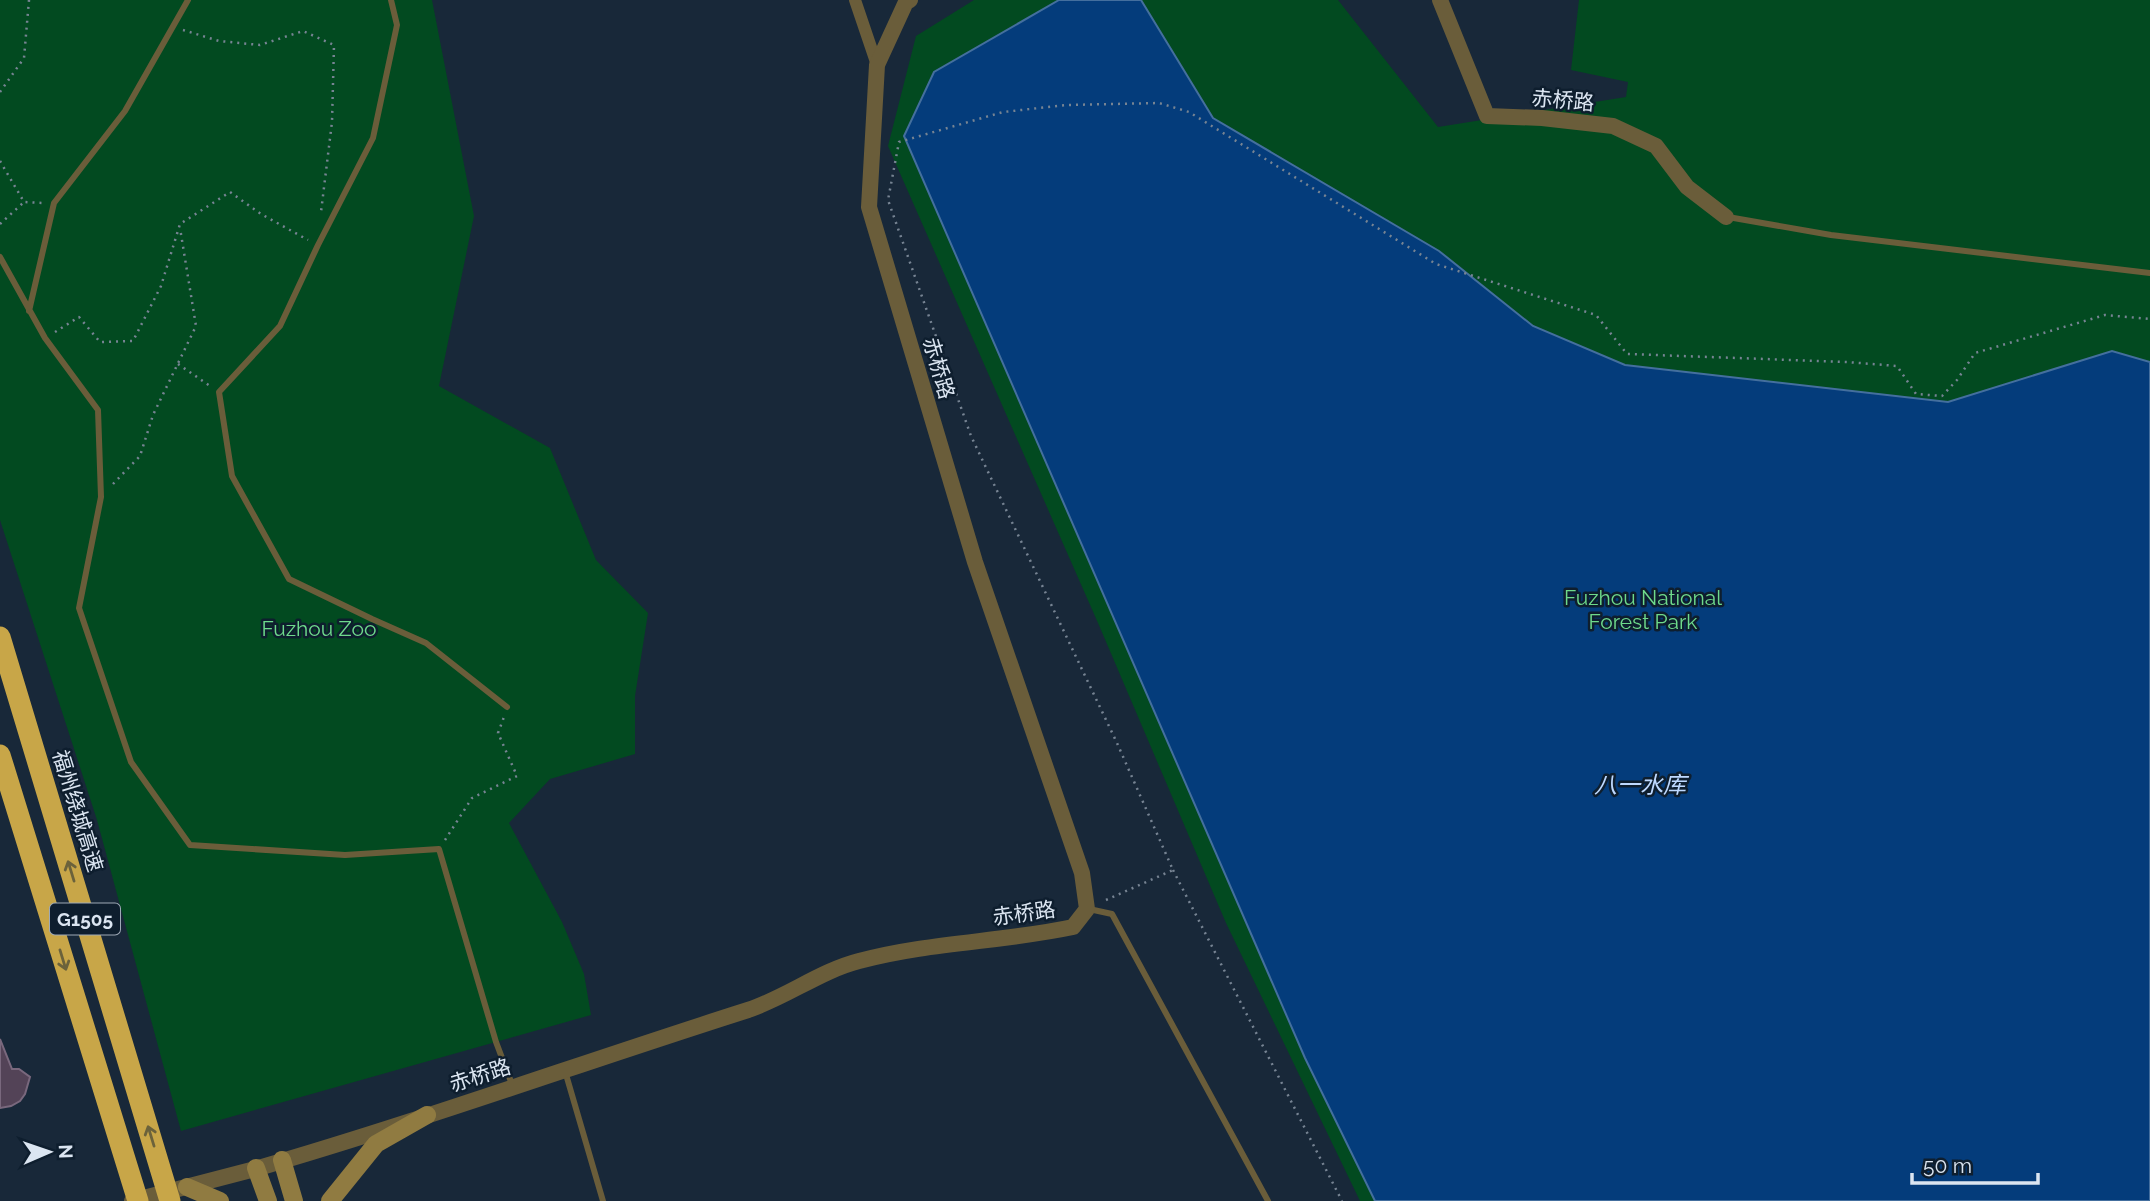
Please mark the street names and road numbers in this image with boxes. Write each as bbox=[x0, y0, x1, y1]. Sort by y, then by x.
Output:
street label: 赤桥路 bbox=[1531, 85, 1595, 115]
street label: 赤桥路 bbox=[918, 334, 960, 402]
street label: 福州绕城高速 bbox=[48, 747, 108, 875]
street label: 赤桥路 bbox=[991, 896, 1057, 930]
road number: G1505 bbox=[50, 903, 120, 934]
street label: 赤桥路 bbox=[446, 1053, 514, 1097]

